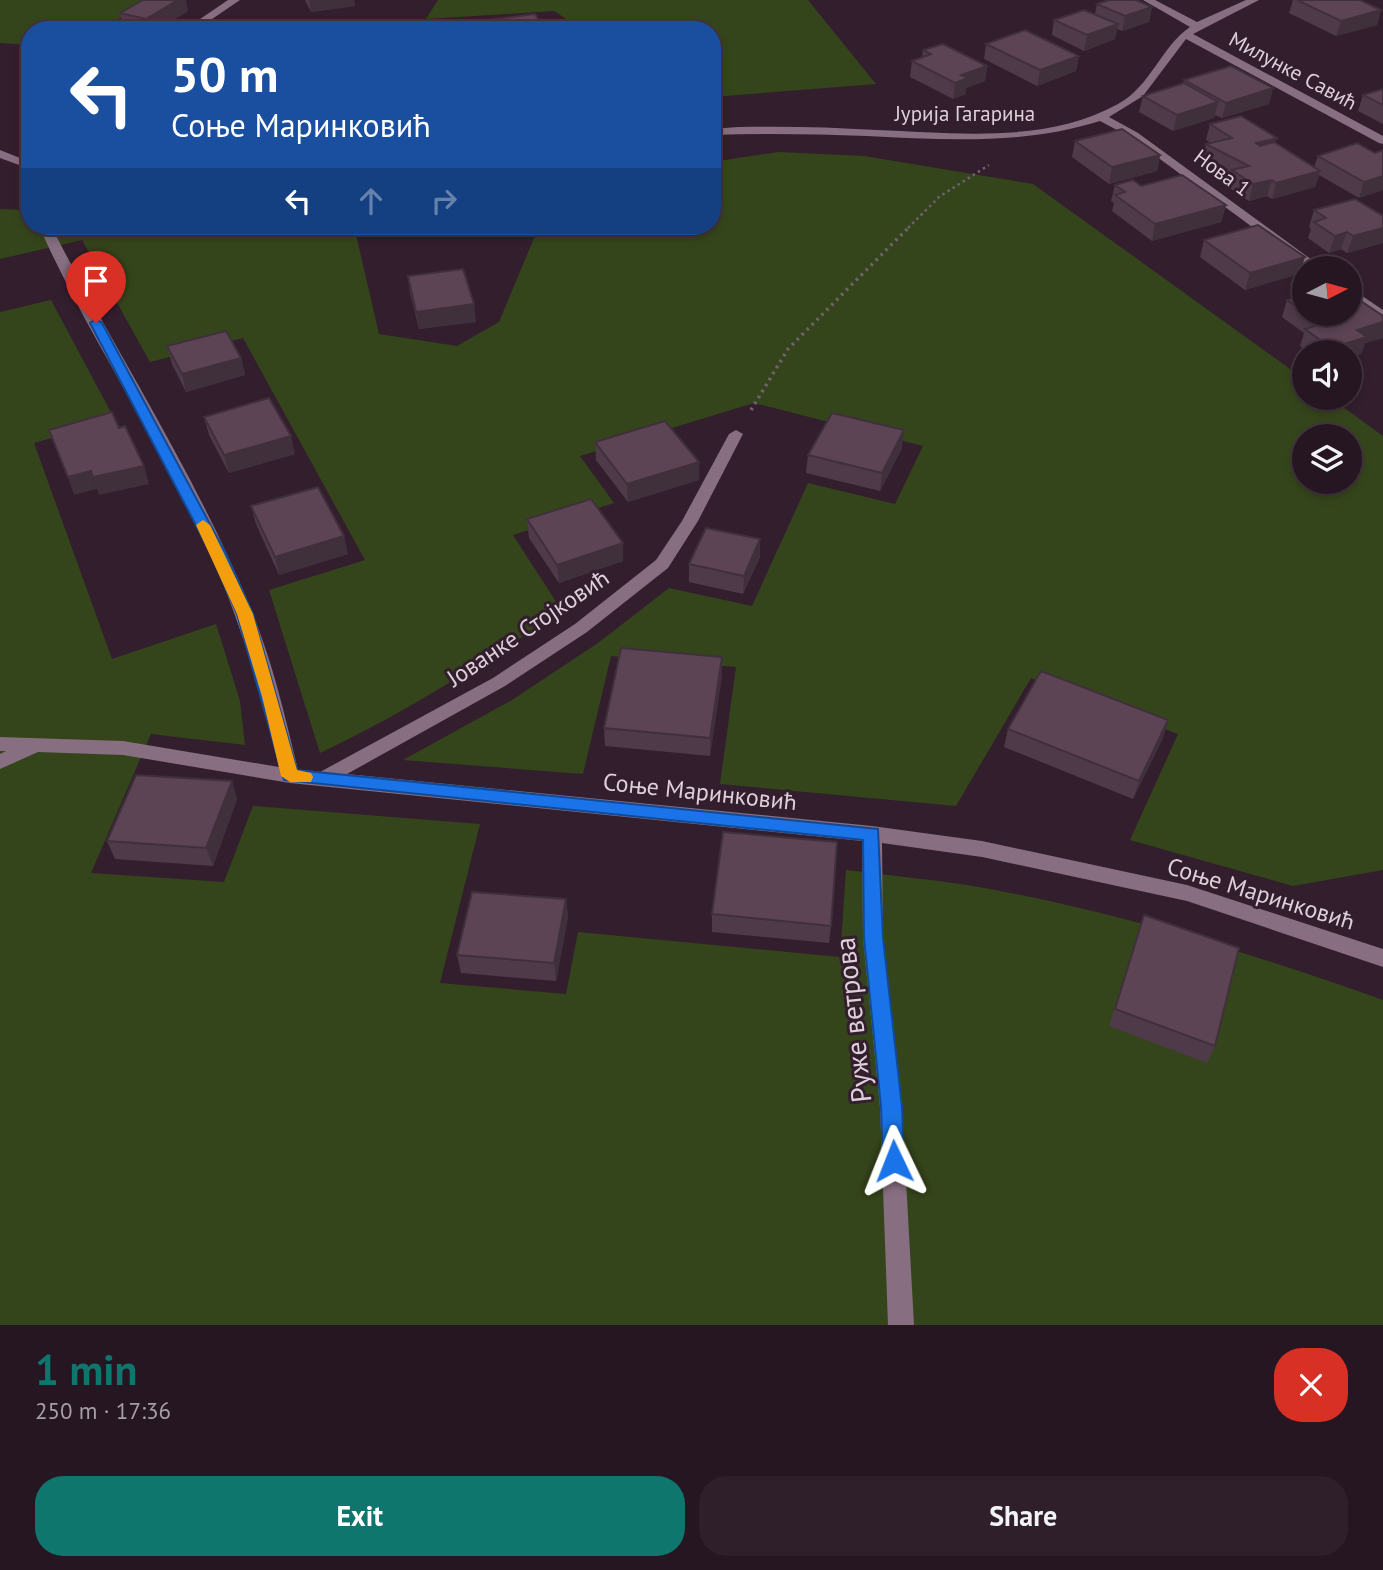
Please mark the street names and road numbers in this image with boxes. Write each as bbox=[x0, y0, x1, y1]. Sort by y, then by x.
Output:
street label: Милунке Савић bbox=[1224, 25, 1362, 116]
street label: Јурија Гагарина bbox=[894, 100, 1035, 127]
street label: Нова 1 bbox=[1189, 143, 1256, 202]
street label: Јованке Стојковић bbox=[440, 562, 615, 694]
street label: Соње Маринковић bbox=[602, 766, 799, 817]
street label: Соње Маринковић bbox=[1163, 850, 1359, 937]
street label: Руже ветрова bbox=[825, 936, 880, 1105]

